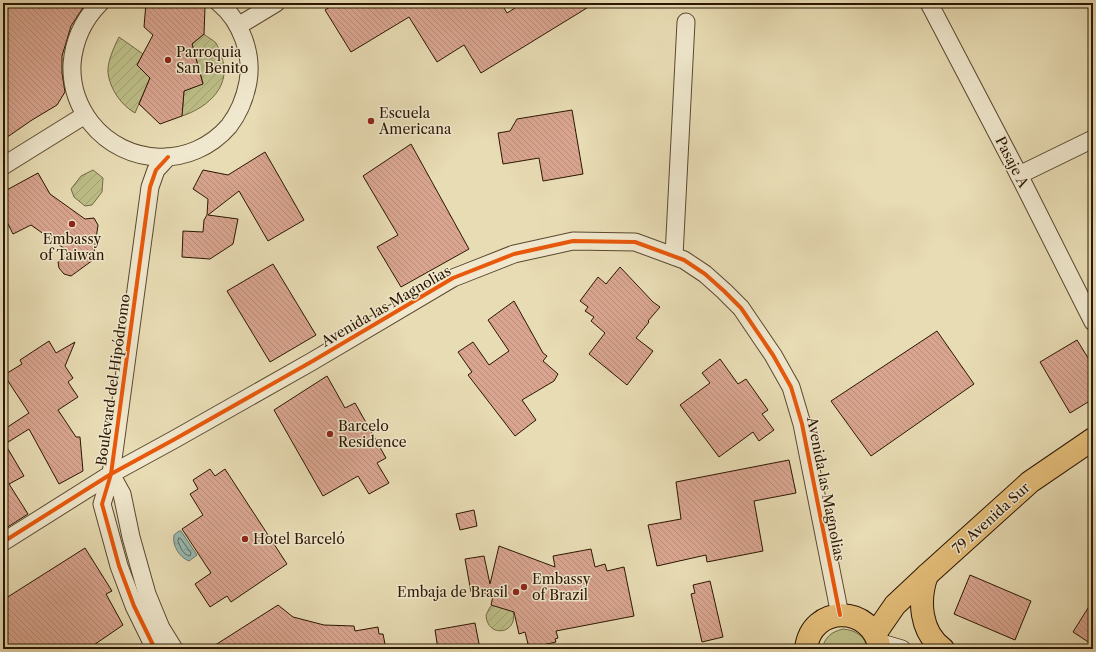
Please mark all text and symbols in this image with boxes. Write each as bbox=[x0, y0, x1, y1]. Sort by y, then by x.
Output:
place label: Parroquia San Benito bbox=[176, 43, 248, 77]
marker: Parroquia San Benito bbox=[163, 55, 173, 65]
place label: Escuela Americana bbox=[378, 104, 452, 138]
marker: Escuela Americana bbox=[366, 116, 376, 126]
street label: Pasaje A bbox=[991, 133, 1033, 191]
marker: Embassy of Taiwan bbox=[67, 219, 77, 229]
place label: Embassy of Taiwan bbox=[40, 230, 105, 264]
street label: Avenida las Magnolias bbox=[317, 262, 454, 351]
street label: Boulevard del Hipódromo bbox=[92, 293, 134, 467]
street label: Avenida las Magnolias bbox=[803, 414, 849, 563]
place label: Barcelo Residence bbox=[338, 417, 407, 451]
marker: Barcelo Residence bbox=[325, 429, 335, 439]
street label: 79 Avenida Sur bbox=[948, 478, 1034, 558]
place label: Hotel Barceló bbox=[253, 530, 345, 548]
marker: Hotel Barceló bbox=[240, 534, 250, 544]
place label: Embassy of Brazil bbox=[532, 570, 591, 604]
marker: Embassy of Brazil bbox=[519, 582, 529, 592]
place label: Embaja de Brasil bbox=[397, 583, 508, 601]
marker: Embaja de Brasil bbox=[511, 587, 521, 597]

